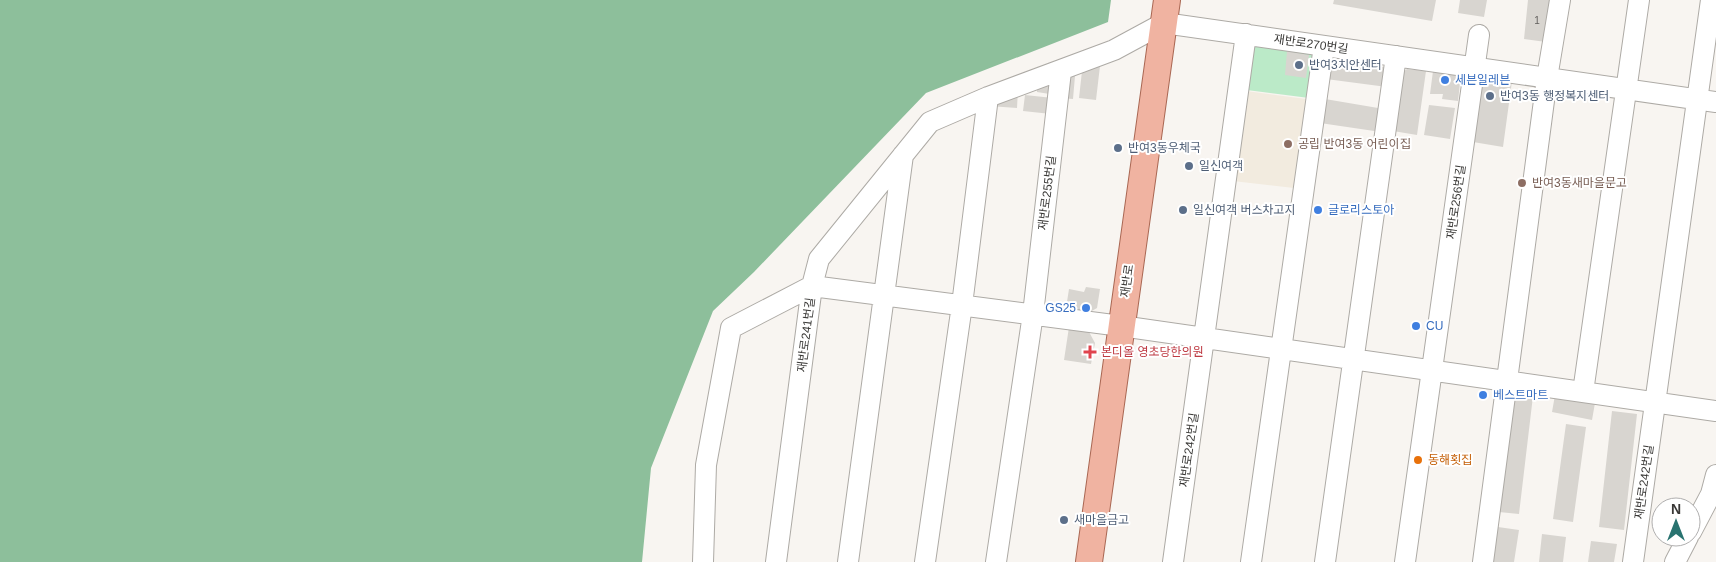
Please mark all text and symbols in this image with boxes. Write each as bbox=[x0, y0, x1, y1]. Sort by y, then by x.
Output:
house number: 1 bbox=[1534, 15, 1540, 26]
street label: 재반로270번길 bbox=[1273, 32, 1349, 56]
place label: 반여3치안센터 bbox=[1309, 58, 1382, 72]
marker: 반여3치안센터 bbox=[1293, 59, 1305, 71]
place label: 세븐일레븐 bbox=[1455, 73, 1510, 87]
marker: 세븐일레븐 bbox=[1439, 74, 1451, 86]
place label: 반여3동 행정복지센터 bbox=[1500, 89, 1609, 103]
marker: 반여3동 행정복지센터 bbox=[1484, 90, 1496, 102]
place label: 공립 반여3동 어린이집 bbox=[1298, 137, 1411, 151]
marker: 공립 반여3동 어린이집 bbox=[1282, 138, 1294, 150]
place label: 반여3동우체국 bbox=[1128, 141, 1201, 155]
marker: 반여3동우체국 bbox=[1112, 142, 1124, 154]
street label: 재반로255번길 bbox=[1035, 155, 1059, 231]
place label: 일신여객 bbox=[1199, 159, 1243, 173]
marker: 일신여객 bbox=[1183, 160, 1195, 172]
street label: 재반로256번길 bbox=[1444, 164, 1468, 240]
place label: 반여3동새마을문고 bbox=[1532, 176, 1627, 190]
marker: 반여3동새마을문고 bbox=[1516, 177, 1528, 189]
place label: 일신여객 버스차고지 bbox=[1193, 203, 1296, 217]
place label: 글로리스토아 bbox=[1328, 203, 1394, 217]
marker: 일신여객 버스차고지 bbox=[1177, 204, 1189, 216]
marker: 글로리스토아 bbox=[1312, 204, 1324, 216]
street label: 재반로 bbox=[1118, 264, 1136, 298]
street label: 재반로241번길 bbox=[794, 297, 818, 373]
place label: GS25 bbox=[1045, 301, 1076, 315]
marker: GS25 bbox=[1080, 302, 1092, 314]
place label: CU bbox=[1426, 319, 1443, 333]
marker: CU bbox=[1410, 320, 1422, 332]
marker: 본디올 영초당한의원 bbox=[1083, 345, 1097, 359]
place label: 본디올 영초당한의원 bbox=[1101, 345, 1204, 359]
place label: 베스트마트 bbox=[1493, 388, 1548, 402]
marker: 베스트마트 bbox=[1477, 389, 1489, 401]
street label: 재반로242번길 bbox=[1177, 412, 1201, 488]
street label: 재반로242번길 bbox=[1632, 444, 1656, 520]
place label: 동해횟집 bbox=[1428, 453, 1472, 467]
marker: 동해횟집 bbox=[1412, 454, 1424, 466]
north arrow bbox=[1651, 497, 1701, 547]
text: N bbox=[1671, 501, 1681, 517]
place label: 새마을금고 bbox=[1074, 513, 1129, 527]
marker: 새마을금고 bbox=[1058, 514, 1070, 526]

